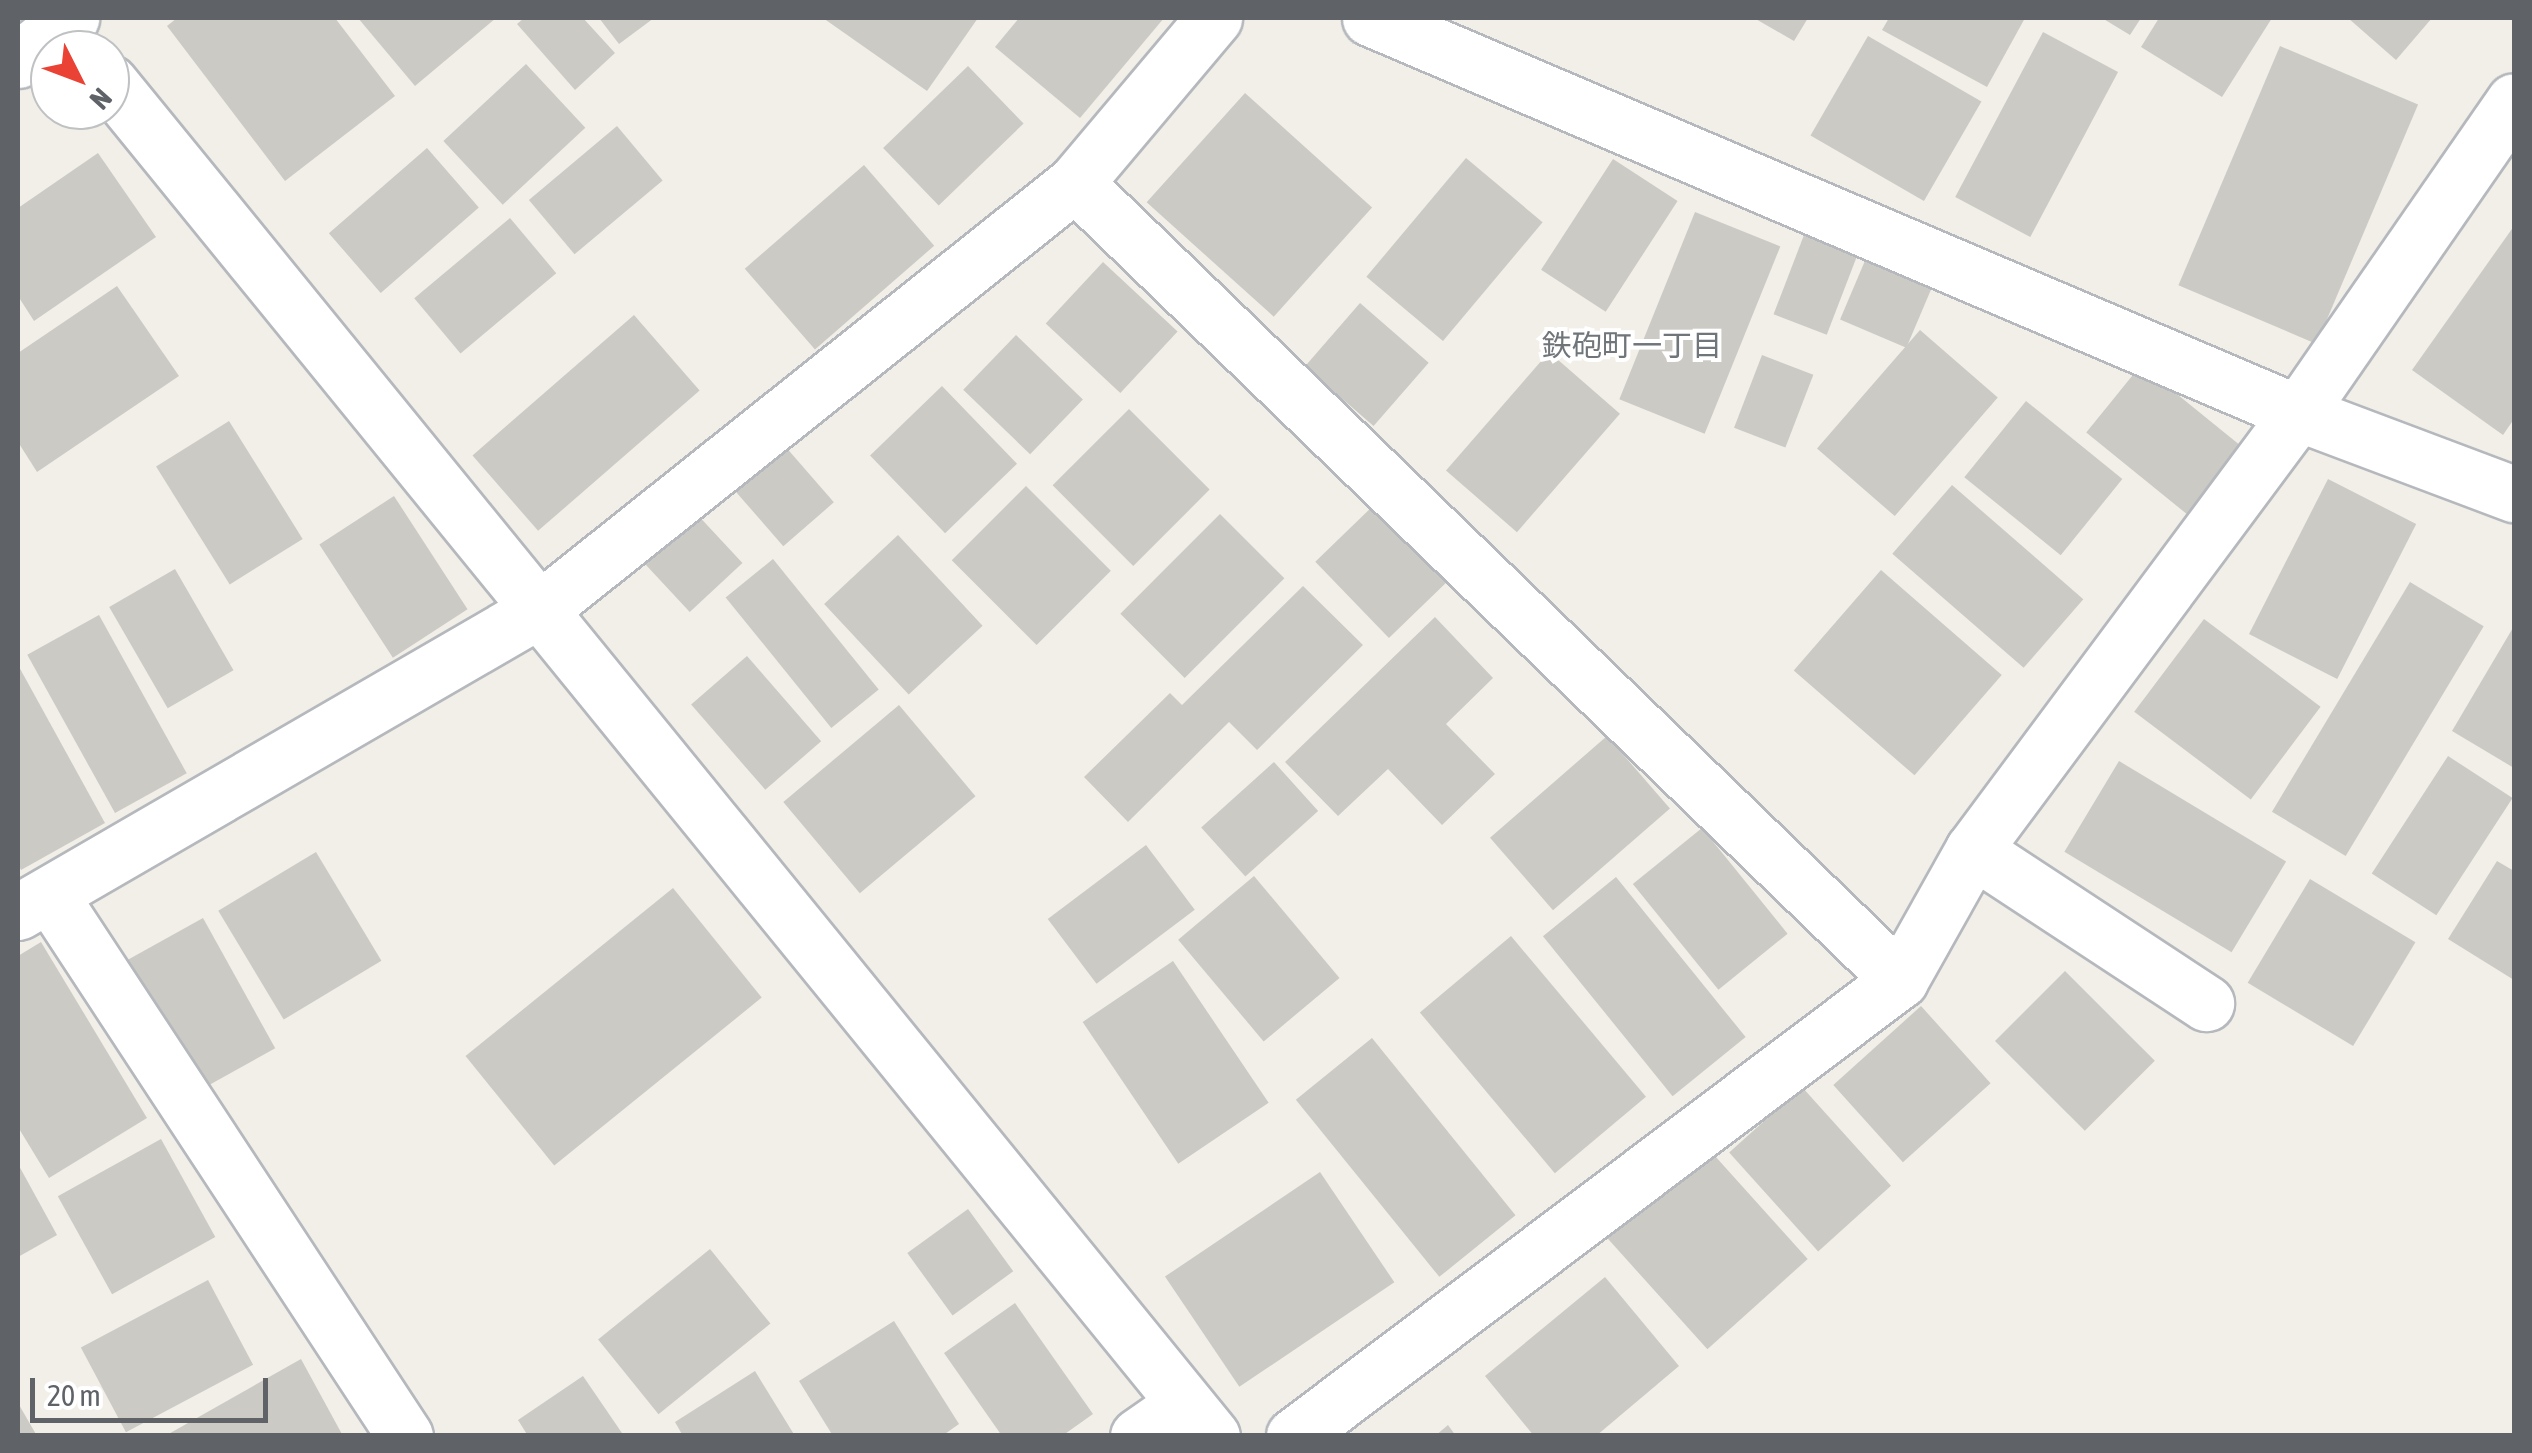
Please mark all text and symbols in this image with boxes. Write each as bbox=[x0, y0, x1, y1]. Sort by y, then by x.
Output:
north arrow bbox=[30, 30, 130, 130]
text: N bbox=[83, 82, 118, 116]
district label: 鉄砲町一丁目 bbox=[1542, 327, 1722, 363]
scale bar bbox=[35, 1358, 272, 1420]
text: 20 m bbox=[47, 1378, 101, 1412]

